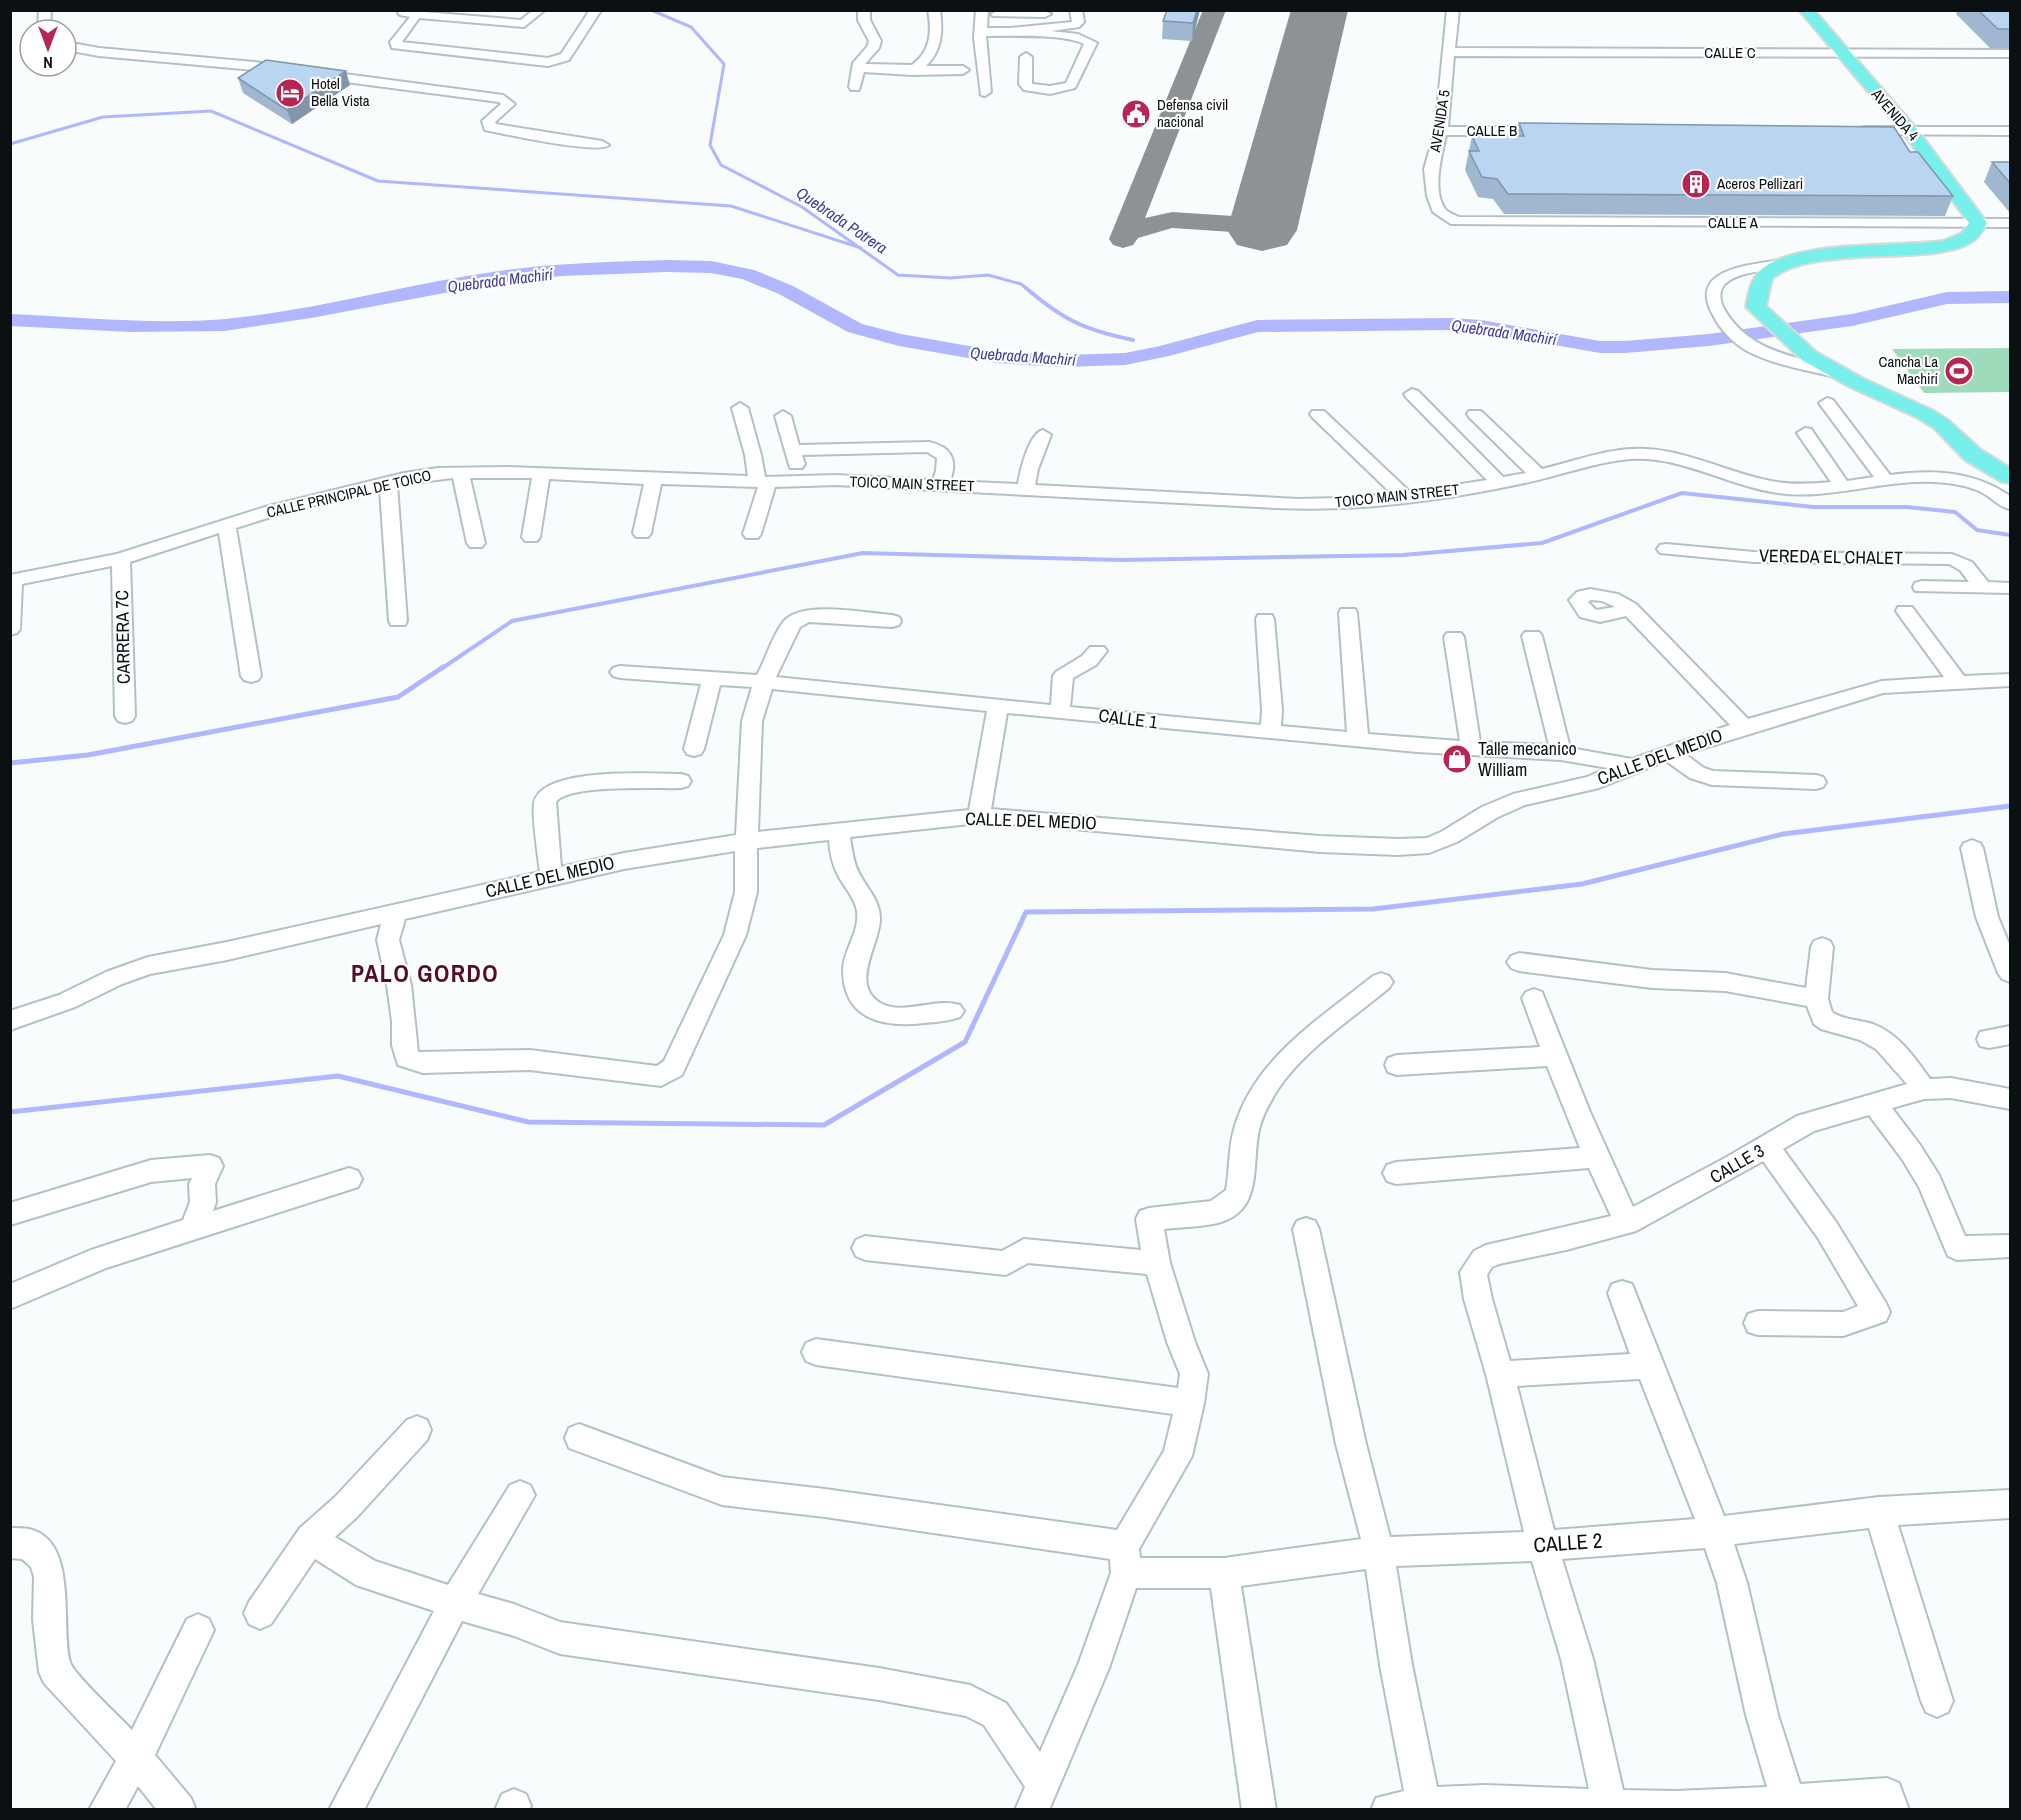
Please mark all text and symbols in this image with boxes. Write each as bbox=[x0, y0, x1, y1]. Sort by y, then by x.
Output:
north arrow bbox=[18, 18, 78, 78]
street label: CALLE C bbox=[1704, 42, 1756, 63]
text: N bbox=[43, 52, 53, 74]
place label: Hotel Bella Vista bbox=[311, 73, 370, 111]
hotel icon: Hotel Bella Vista bbox=[274, 77, 306, 109]
street label: AVENIDA 4 bbox=[1866, 83, 1924, 145]
street label: AVENIDA 5 bbox=[1424, 88, 1455, 155]
place label: Defensa civil nacional bbox=[1157, 94, 1228, 132]
public building icon: Defensa civil nacional bbox=[1120, 98, 1152, 130]
street label: CALLE B bbox=[1467, 120, 1517, 141]
building icon: Aceros Pellizari bbox=[1680, 168, 1712, 200]
place label: Aceros Pellizari bbox=[1716, 173, 1803, 194]
water label: Quebrada Potrera bbox=[792, 182, 892, 258]
street label: CALLE A bbox=[1708, 212, 1759, 233]
water label: Quebrada Machirí bbox=[446, 262, 555, 297]
water label: Quebrada Machirí bbox=[1450, 314, 1559, 350]
water label: Quebrada Machirí bbox=[969, 341, 1078, 371]
place label: Cancha La Machirí bbox=[1879, 351, 1939, 389]
sports icon: Cancha La Machirí bbox=[1943, 355, 1975, 387]
street label: CALLE PRINCIPAL DE TOICO bbox=[264, 464, 433, 523]
street label: TOICO MAIN STREET bbox=[849, 471, 975, 496]
street label: TOICO MAIN STREET bbox=[1334, 478, 1461, 512]
street label: VEREDA EL CHALET bbox=[1759, 543, 1903, 570]
street label: CARRERA 7C bbox=[109, 590, 136, 684]
street label: CALLE 1 bbox=[1097, 702, 1160, 735]
street label: CALLE DEL MEDIO bbox=[1594, 722, 1726, 791]
place label: Talle mecanico William bbox=[1478, 736, 1577, 782]
shop icon: Talle mecanico William bbox=[1441, 743, 1473, 775]
street label: CALLE DEL MEDIO bbox=[965, 806, 1097, 835]
street label: CALLE DEL MEDIO bbox=[483, 850, 617, 903]
district label: PALO GORDO bbox=[351, 957, 499, 989]
street label: CALLE 3 bbox=[1705, 1138, 1769, 1189]
street label: CALLE 2 bbox=[1533, 1526, 1603, 1559]

